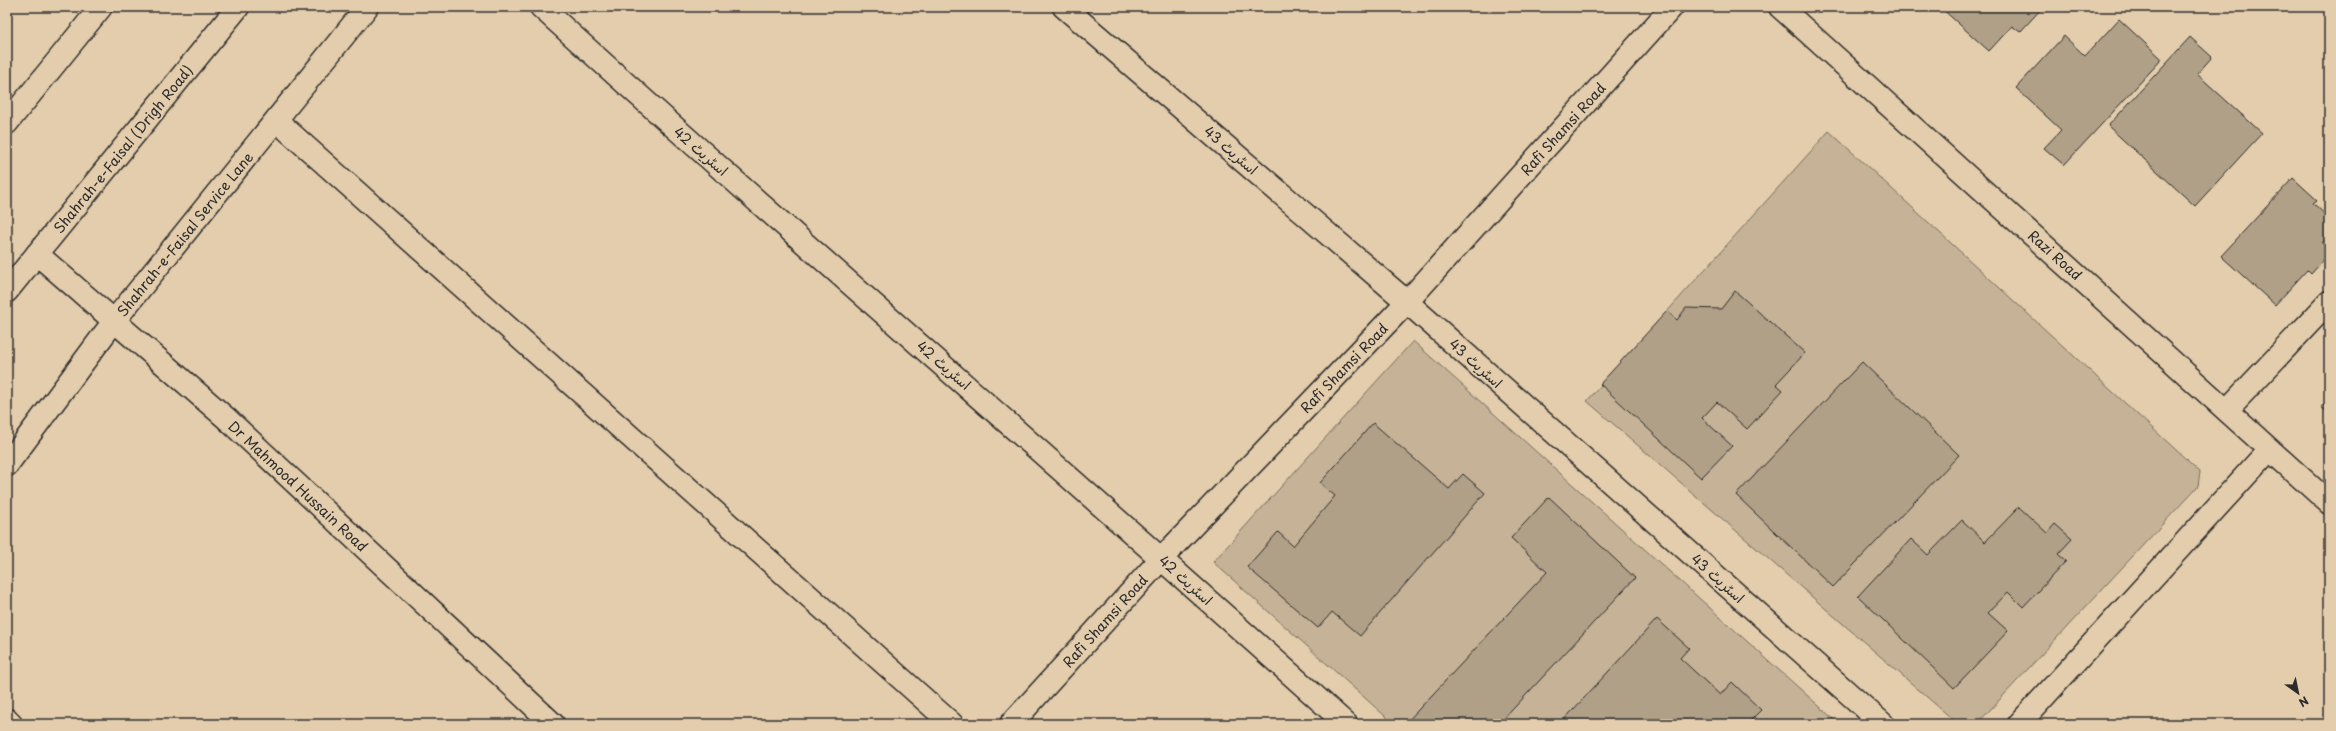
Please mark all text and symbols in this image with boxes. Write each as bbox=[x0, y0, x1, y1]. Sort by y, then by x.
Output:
street label: Shahrah-e-Faisal (Drigh Road) bbox=[48, 60, 198, 238]
street label: Rafi Shamsi Road bbox=[1516, 78, 1610, 180]
street label: اسٹریٹ 42 bbox=[669, 121, 733, 181]
street label: اسٹریٹ 43 bbox=[1199, 121, 1263, 179]
street label: Shahrah-e-Faisal Service Lane bbox=[112, 147, 258, 321]
street label: Razi Road bbox=[2023, 225, 2087, 285]
street label: Rafi Shamsi Road bbox=[1295, 318, 1393, 418]
street label: اسٹریٹ 43 bbox=[1445, 333, 1507, 393]
street label: اسٹریٹ 42 bbox=[912, 335, 976, 395]
street label: Dr Mahmood Hussain Road bbox=[224, 416, 372, 556]
street label: اسٹریٹ 43 bbox=[1687, 548, 1749, 608]
street label: اسٹریٹ 42 bbox=[1155, 550, 1217, 610]
street label: Rafi Shamsi Road bbox=[1058, 570, 1152, 672]
north arrow bbox=[2278, 673, 2318, 713]
text: N bbox=[2295, 692, 2312, 711]

